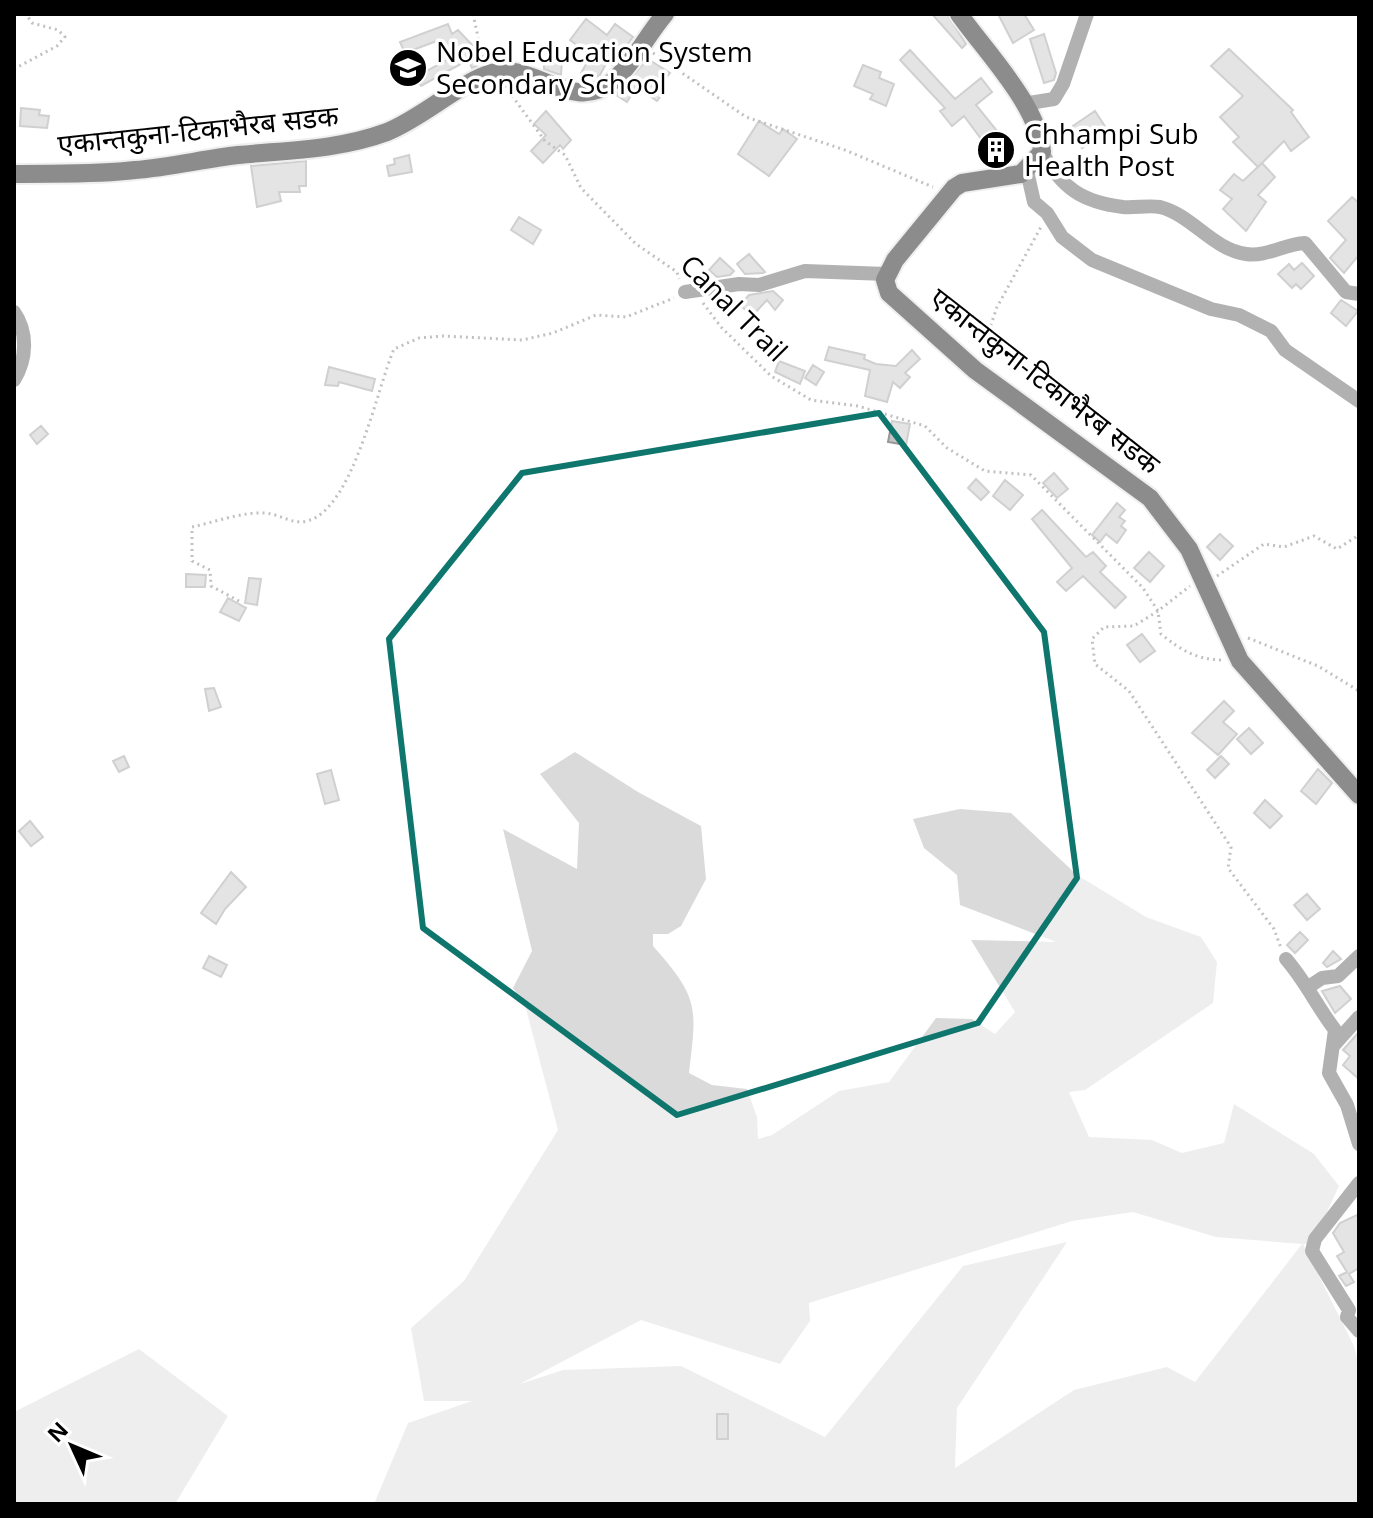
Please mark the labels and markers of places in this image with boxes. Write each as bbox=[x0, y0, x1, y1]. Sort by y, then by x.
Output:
place label: Nobel Education System Secondary School bbox=[436, 32, 753, 102]
school or university icon: Nobel Education System Secondary School bbox=[387, 47, 429, 89]
place label: Chhampi Sub Health Post bbox=[1024, 114, 1199, 184]
building icon: Chhampi Sub Health Post bbox=[975, 129, 1017, 171]

